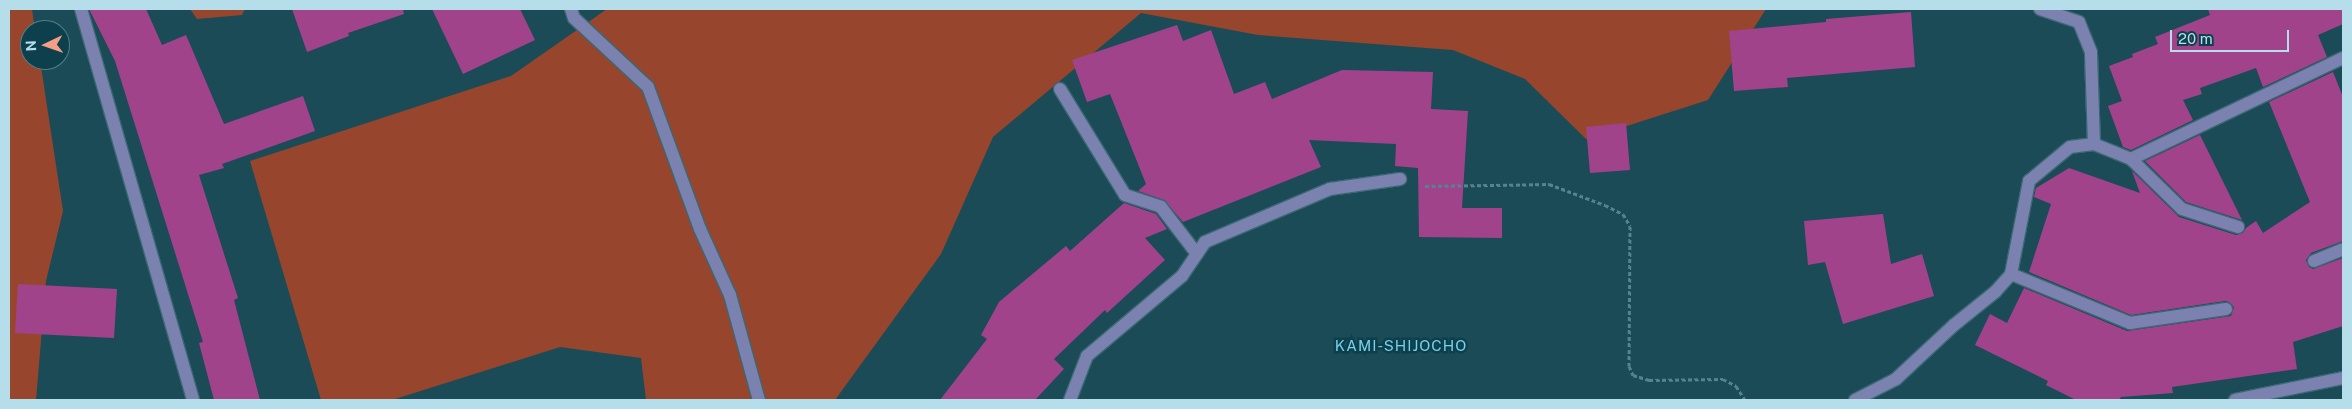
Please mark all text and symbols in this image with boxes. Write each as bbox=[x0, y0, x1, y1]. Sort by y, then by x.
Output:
north arrow bbox=[20, 20, 70, 70]
scale bar bbox=[2172, 20, 2291, 52]
text: 20 m bbox=[2178, 30, 2213, 47]
text: N bbox=[23, 40, 39, 52]
district label: KAMI-SHIJOCHO bbox=[1333, 337, 1469, 355]

